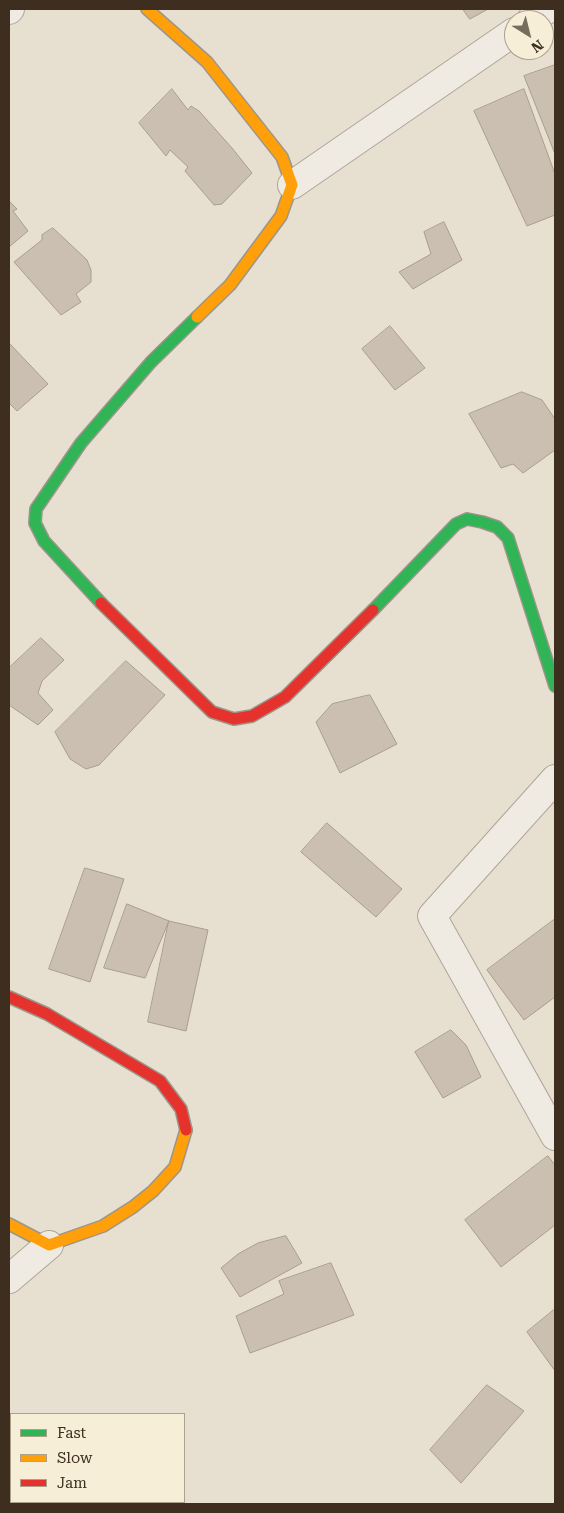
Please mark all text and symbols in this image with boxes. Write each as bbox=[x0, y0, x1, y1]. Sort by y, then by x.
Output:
north arrow bbox=[504, 10, 554, 60]
text: N bbox=[528, 37, 546, 56]
legend bbox=[10, 1413, 185, 1503]
text: Fast bbox=[57, 1424, 86, 1442]
text: Slow bbox=[57, 1449, 92, 1467]
text: Jam bbox=[57, 1474, 87, 1492]

